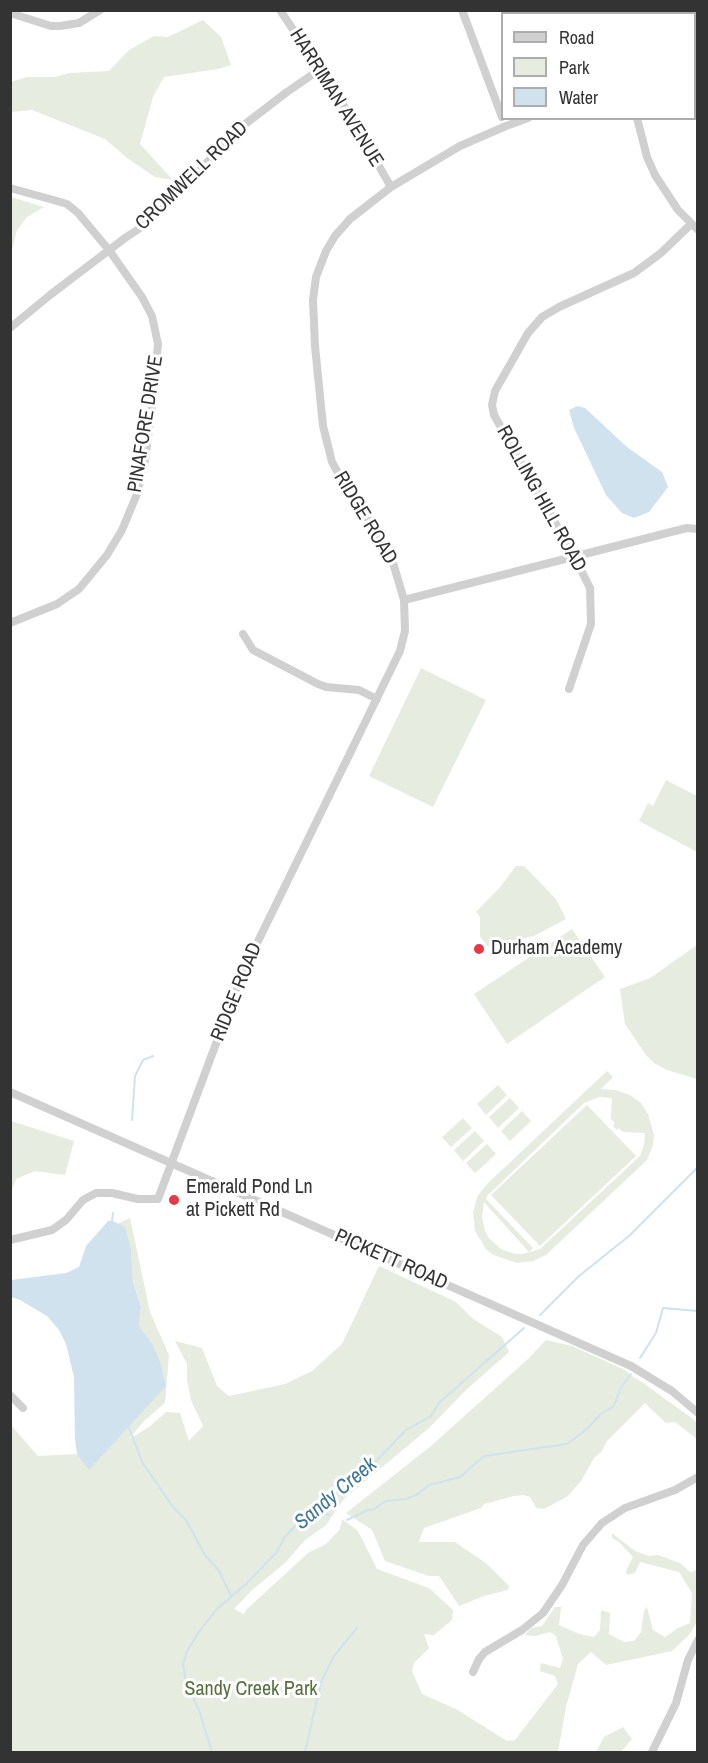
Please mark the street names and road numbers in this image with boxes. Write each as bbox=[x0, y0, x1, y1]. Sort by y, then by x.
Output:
street label: HARRIMAN AVENUE bbox=[284, 25, 388, 171]
street label: CROMWELL ROAD bbox=[131, 116, 253, 236]
street label: PINAFORE DRIVE bbox=[123, 354, 169, 494]
street label: ROLLING HILL ROAD bbox=[491, 422, 591, 576]
street label: RIDGE ROAD bbox=[328, 467, 402, 569]
street label: RIDGE ROAD bbox=[206, 939, 268, 1045]
street label: PICKETT ROAD bbox=[331, 1224, 451, 1296]

